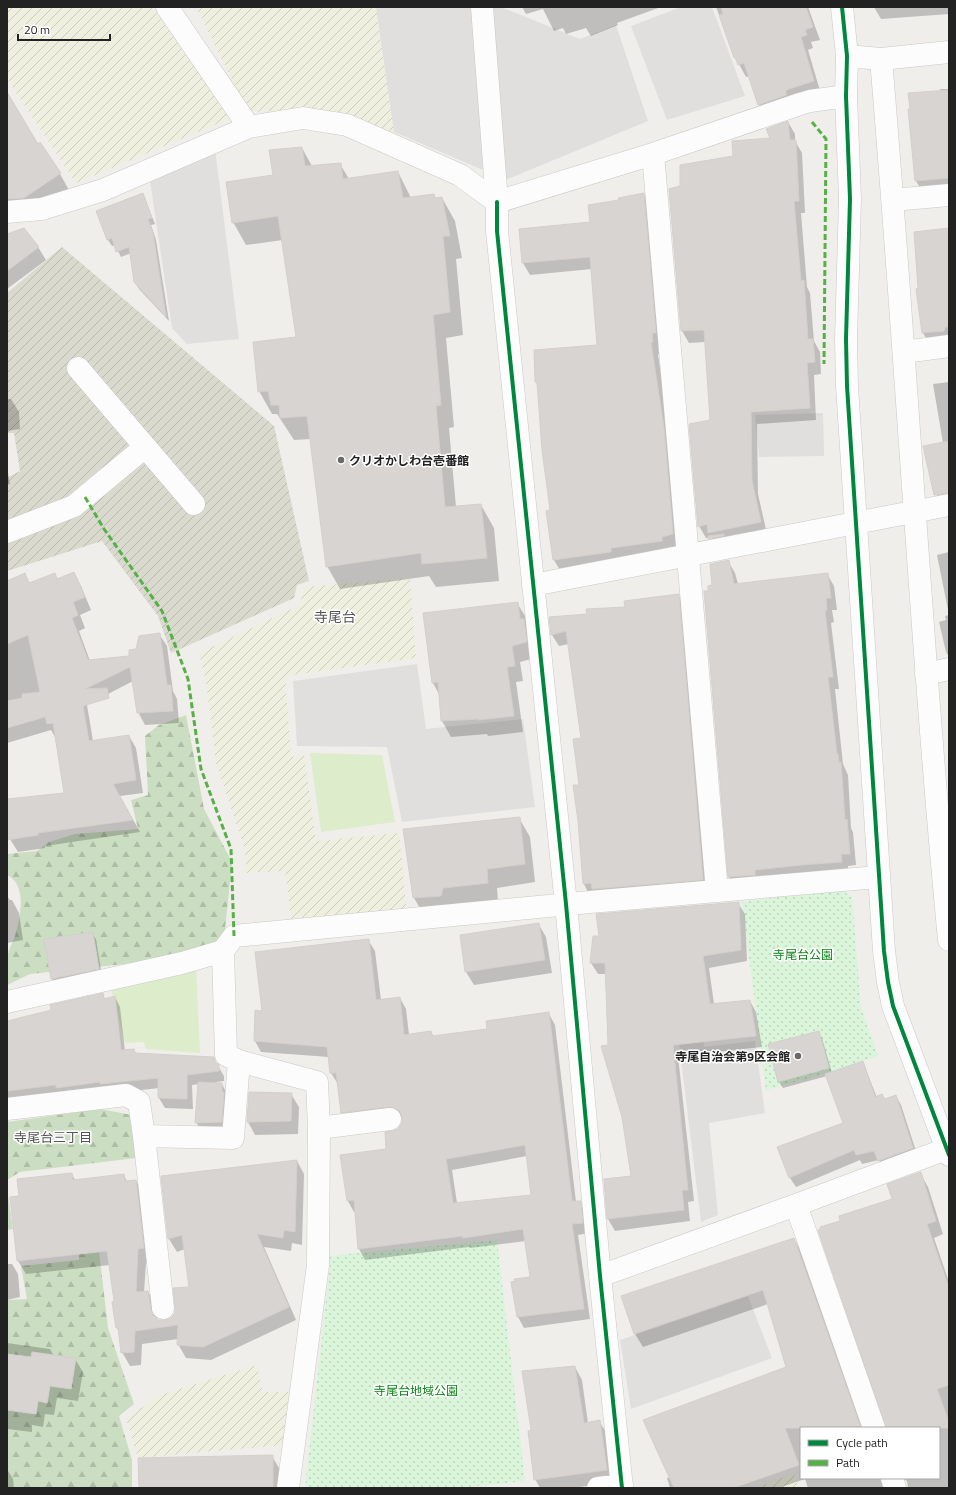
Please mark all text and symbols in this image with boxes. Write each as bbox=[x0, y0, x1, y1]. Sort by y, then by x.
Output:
scale bar bbox=[18, 16, 110, 42]
text: 20 m bbox=[24, 20, 50, 39]
place label: クリオかしわ台壱番館 bbox=[349, 451, 469, 470]
marker: クリオかしわ台壱番館 bbox=[336, 455, 346, 465]
district label: 寺尾台 bbox=[314, 606, 356, 627]
park label: 寺尾台公園 bbox=[773, 945, 833, 964]
place label: 寺尾自治会第9区会館 bbox=[675, 1047, 790, 1066]
marker: 寺尾自治会第9区会館 bbox=[793, 1051, 803, 1061]
district label: 寺尾台三丁目 bbox=[14, 1127, 92, 1147]
park label: 寺尾台地域公園 bbox=[374, 1381, 458, 1400]
legend bbox=[800, 1427, 940, 1479]
text: Cycle path bbox=[836, 1433, 888, 1452]
text: Path bbox=[836, 1453, 860, 1472]

